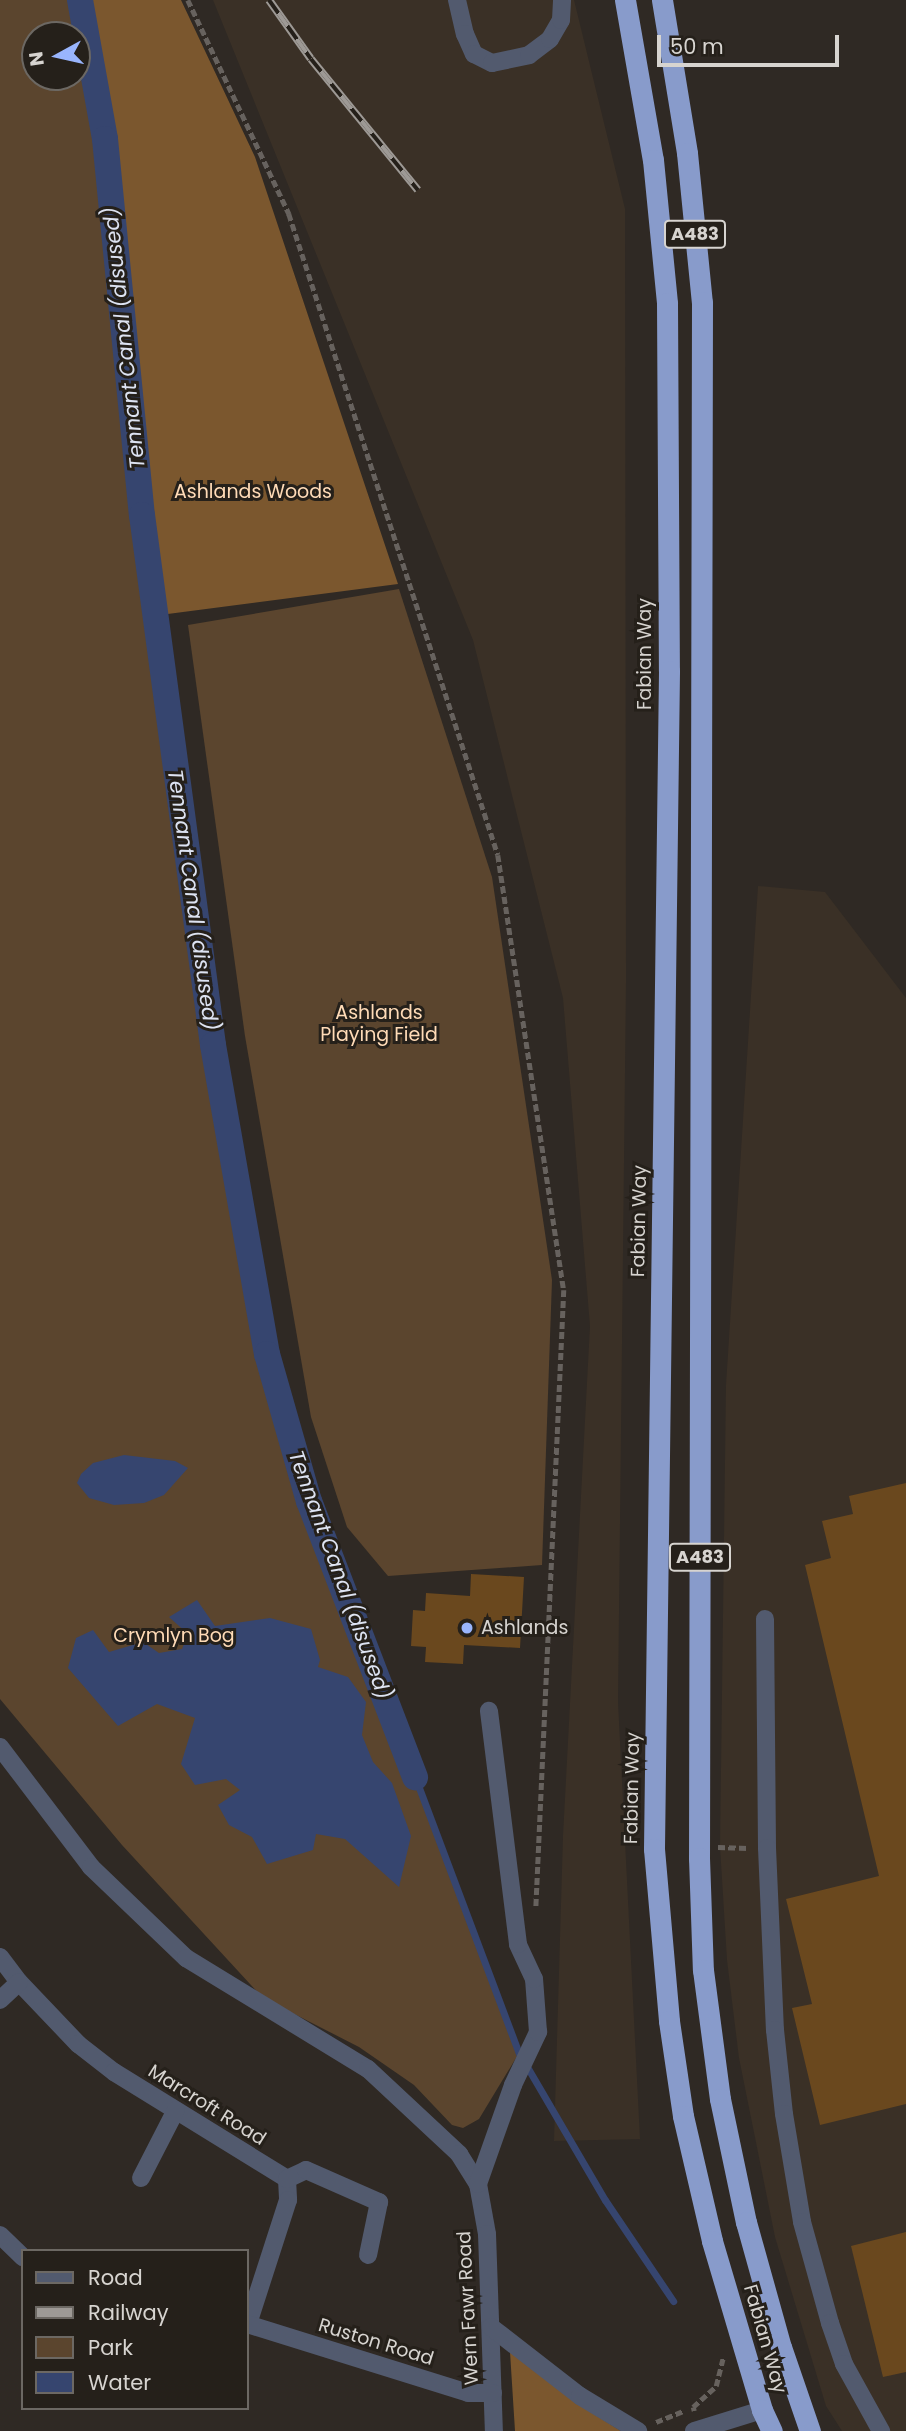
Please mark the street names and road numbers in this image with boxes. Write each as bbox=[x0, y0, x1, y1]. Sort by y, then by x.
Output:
road number: A483 bbox=[664, 220, 726, 248]
street label: Fabian Way bbox=[634, 598, 656, 710]
street label: Fabian Way bbox=[627, 1165, 651, 1277]
road number: A483 bbox=[668, 1542, 732, 1572]
street label: Fabian Way bbox=[620, 1732, 644, 1844]
street label: Marcroft Road bbox=[144, 2060, 270, 2150]
street label: Wern Fawr Road bbox=[453, 2230, 483, 2386]
street label: Fabian Way bbox=[739, 2282, 791, 2396]
street label: Ruston Road bbox=[316, 2314, 436, 2370]

